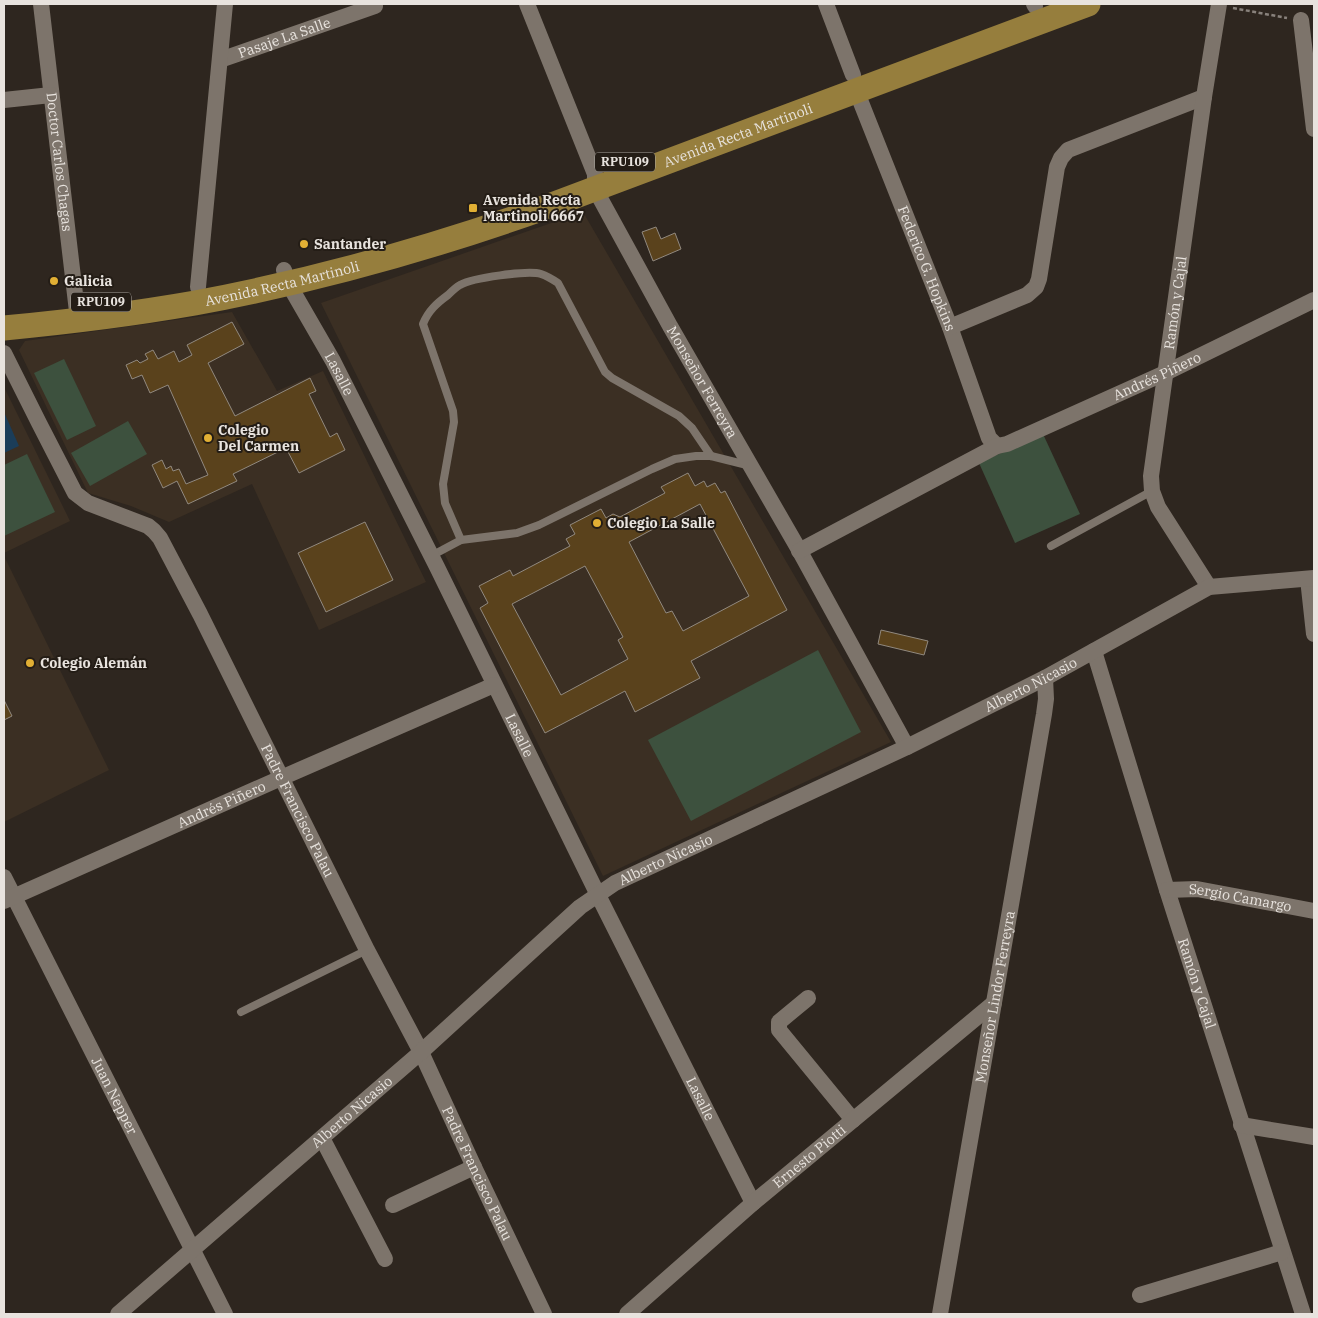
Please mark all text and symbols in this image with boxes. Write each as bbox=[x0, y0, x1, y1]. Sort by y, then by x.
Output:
street label: Pasaje La Salle bbox=[236, 13, 333, 62]
street label: Doctor Carlos Chagas bbox=[42, 91, 77, 233]
street label: Avenida Recta Martinoli bbox=[661, 99, 815, 171]
road number: RPU109 bbox=[595, 152, 655, 172]
place label: Avenida Recta Martinoli 6667 bbox=[483, 191, 584, 225]
marker: Avenida Recta Martinoli 6667 bbox=[467, 202, 479, 214]
street label: Federico G. Hopkins bbox=[894, 203, 960, 334]
place label: Santander bbox=[314, 235, 386, 253]
marker: Santander bbox=[298, 238, 310, 250]
street label: Ramón y Cajal bbox=[1160, 255, 1191, 350]
street label: Avenida Recta Martinoli bbox=[204, 257, 361, 310]
place label: Galicia bbox=[64, 272, 112, 290]
marker: Galicia bbox=[48, 275, 60, 287]
road number: RPU109 bbox=[71, 292, 131, 312]
street label: Monseñor Ferreyra bbox=[663, 323, 742, 442]
street label: Andrés Piñero bbox=[1110, 348, 1204, 404]
street label: Lasalle bbox=[321, 349, 358, 399]
place label: Colegio Del Carmen bbox=[218, 421, 299, 455]
marker: Colegio Del Carmen bbox=[202, 432, 214, 444]
place label: Colegio La Salle bbox=[607, 514, 715, 532]
marker: Colegio La Salle bbox=[591, 517, 603, 529]
street label: Alberto Nicasio bbox=[982, 653, 1080, 716]
place label: Colegio Alemán bbox=[40, 654, 147, 672]
marker: Colegio Alemán bbox=[24, 657, 36, 669]
street label: Lasalle bbox=[501, 711, 538, 760]
street label: Padre Francisco Palau bbox=[257, 741, 338, 880]
street label: Andrés Piñero bbox=[175, 777, 269, 832]
street label: Alberto Nicasio bbox=[616, 830, 715, 889]
street label: Sergio Camargo bbox=[1188, 880, 1293, 916]
street label: Monseñor Lindor Ferreyra bbox=[971, 909, 1019, 1084]
street label: Ramón y Cajal bbox=[1174, 936, 1220, 1031]
street label: Juan Nepper bbox=[88, 1054, 142, 1138]
street label: Alberto Nicasio bbox=[307, 1072, 396, 1152]
street label: Lasalle bbox=[682, 1074, 719, 1124]
street label: Padre Francisco Palau bbox=[438, 1103, 517, 1244]
street label: Ernesto Piotti bbox=[769, 1121, 850, 1192]

